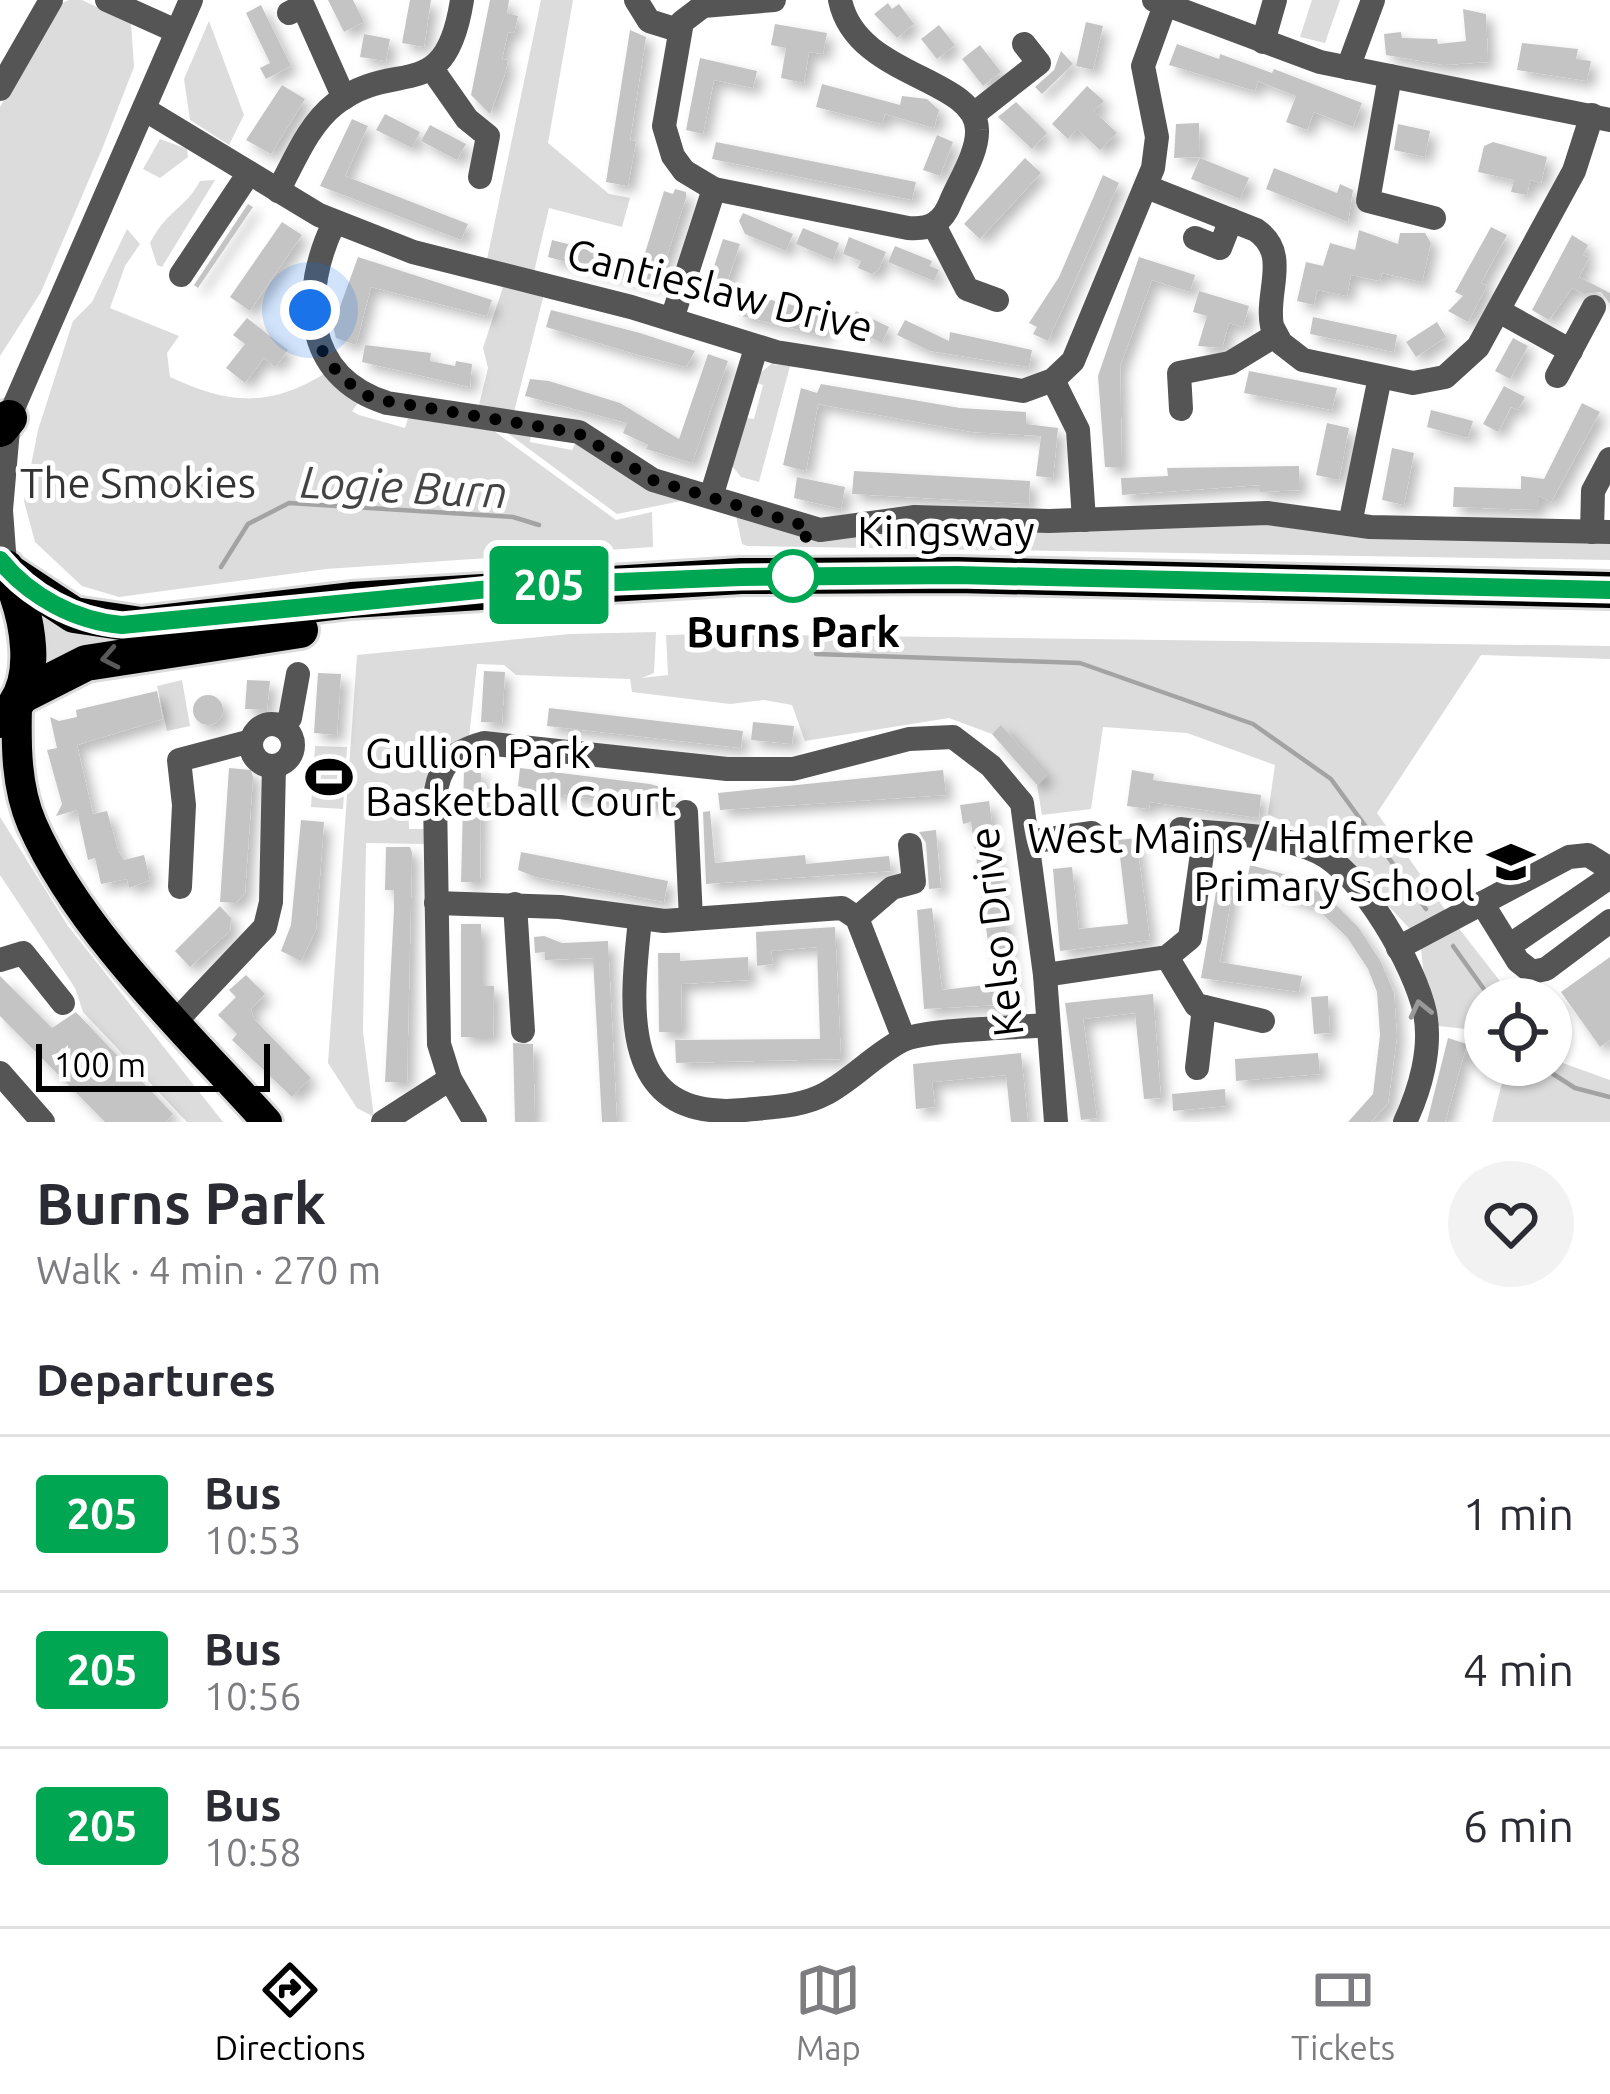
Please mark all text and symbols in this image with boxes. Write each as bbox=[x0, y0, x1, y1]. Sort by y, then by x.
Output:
street label: Cantieslaw Drive bbox=[562, 229, 878, 350]
your location bbox=[280, 280, 340, 340]
water label: Logie Burn bbox=[299, 456, 509, 517]
park label: The Smokies bbox=[20, 459, 256, 506]
street label: Kingsway bbox=[857, 507, 1035, 554]
line badge: 205 bbox=[480, 546, 618, 624]
marker: Burns Park bbox=[768, 551, 818, 601]
text: 205 bbox=[513, 561, 585, 608]
place label: Burns Park bbox=[686, 608, 900, 655]
one-way arrow bbox=[101, 644, 121, 670]
place label: Gullion Park Basketball Court bbox=[365, 729, 676, 824]
sports icon: Gullion Park Basketball Court bbox=[304, 752, 354, 802]
place label: West Mains / Halfmerke Primary School bbox=[1027, 814, 1475, 909]
street label: Kelso Drive bbox=[959, 825, 1032, 1040]
school or university icon: West Mains / Halfmerke Primary School bbox=[1486, 837, 1536, 887]
map controls bbox=[1464, 978, 1572, 1086]
button: locate bbox=[1464, 978, 1572, 1086]
one-way arrow bbox=[1409, 999, 1434, 1020]
scale bar bbox=[36, 1038, 270, 1091]
text: 100 m bbox=[54, 1046, 146, 1083]
button: heart bbox=[1448, 1161, 1574, 1287]
text: Burns Park bbox=[36, 1171, 326, 1235]
text: Walk · 4 min · 270 m bbox=[36, 1248, 381, 1291]
text: Departures bbox=[36, 1354, 276, 1405]
text: Bus bbox=[204, 1467, 281, 1518]
text: 1 min bbox=[1463, 1488, 1574, 1539]
text: 205 bbox=[66, 1490, 138, 1537]
text: 10:53 bbox=[204, 1518, 302, 1561]
text: Bus bbox=[204, 1623, 281, 1674]
text: 4 min bbox=[1463, 1644, 1574, 1695]
text: 205 bbox=[66, 1646, 138, 1693]
text: 10:56 bbox=[204, 1674, 302, 1717]
text: Bus bbox=[204, 1779, 281, 1830]
text: 6 min bbox=[1463, 1800, 1574, 1851]
text: 205 bbox=[66, 1802, 138, 1849]
text: 10:58 bbox=[204, 1830, 302, 1873]
tab: Directions bbox=[215, 1957, 366, 2066]
tab: Map bbox=[795, 1957, 861, 2066]
tab: Tickets bbox=[1291, 1957, 1395, 2066]

